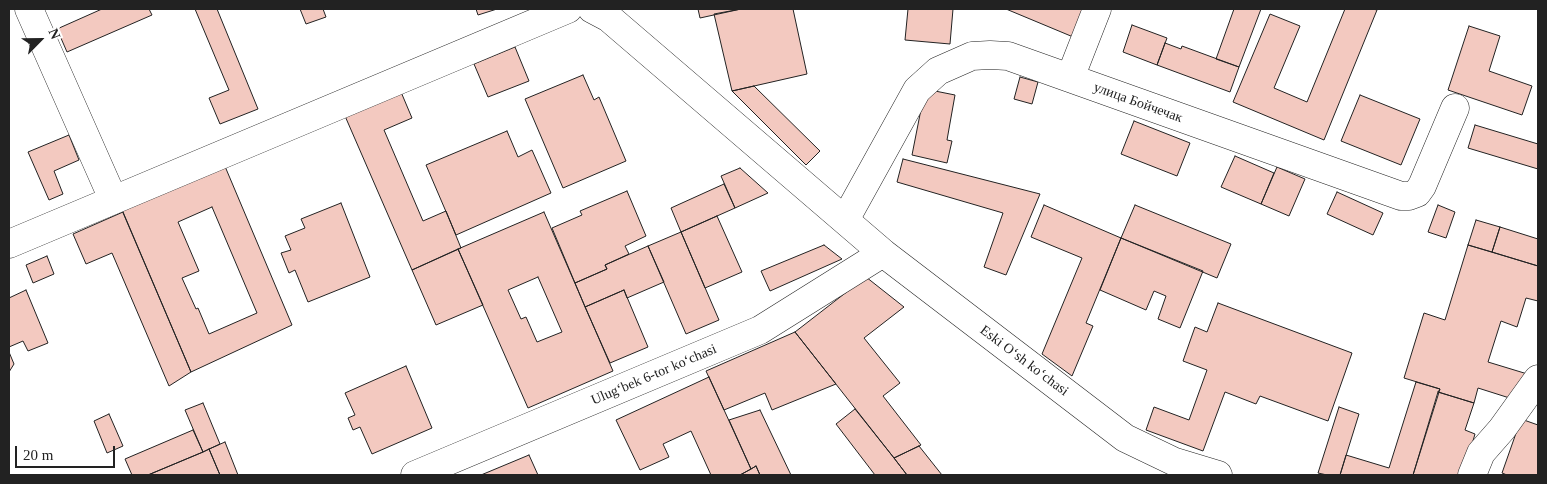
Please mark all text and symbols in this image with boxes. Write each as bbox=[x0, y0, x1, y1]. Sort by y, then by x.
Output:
north arrow bbox=[15, 15, 65, 65]
text: N bbox=[45, 26, 63, 42]
street label: улица Бойчечак bbox=[1091, 79, 1185, 127]
street label: Eski Oʻsh koʻchasi bbox=[976, 322, 1072, 400]
street label: Ulug‘bek 6-tor koʻchasi bbox=[589, 341, 719, 409]
scale bar bbox=[18, 436, 118, 468]
text: 20 m bbox=[23, 447, 53, 463]

